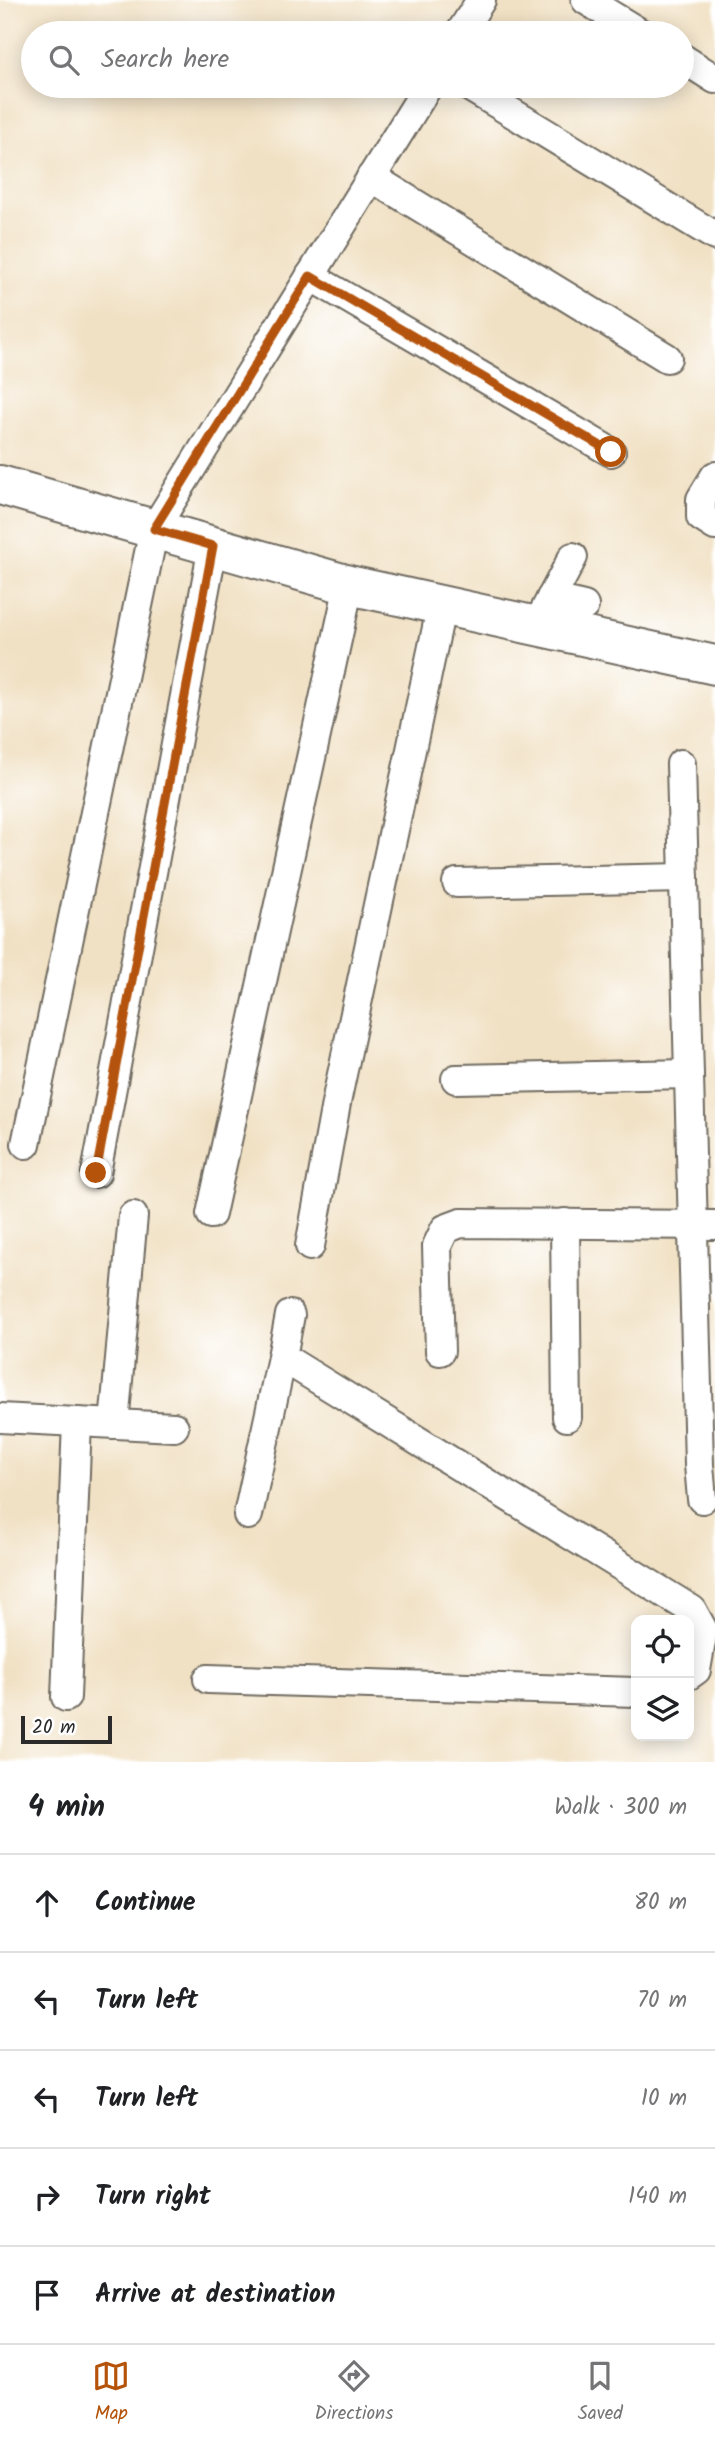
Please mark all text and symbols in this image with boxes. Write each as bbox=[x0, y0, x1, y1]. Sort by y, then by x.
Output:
search box bbox=[21, 21, 694, 98]
text: Search here bbox=[101, 39, 229, 81]
icon: search bbox=[45, 41, 83, 79]
route start bbox=[595, 436, 626, 467]
route end bbox=[80, 1157, 111, 1188]
map controls bbox=[631, 1615, 694, 1741]
button: locate bbox=[631, 1615, 694, 1678]
button: layers bbox=[631, 1678, 694, 1741]
scale bar bbox=[21, 1713, 112, 1745]
text: 20 m bbox=[32, 1713, 75, 1743]
text: 4 min bbox=[28, 1784, 105, 1832]
text: Walk · 300 m bbox=[554, 1790, 687, 1826]
text: Continue bbox=[95, 1882, 196, 1924]
icon: ahead bbox=[28, 1884, 66, 1922]
text: 80 m bbox=[634, 1885, 687, 1921]
text: Turn left bbox=[95, 1980, 198, 2022]
icon: left bbox=[28, 1982, 66, 2020]
text: 70 m bbox=[637, 1983, 687, 2019]
text: Turn left bbox=[95, 2078, 198, 2120]
icon: left bbox=[28, 2080, 66, 2118]
text: 10 m bbox=[641, 2081, 687, 2117]
text: Turn right bbox=[95, 2176, 211, 2218]
icon: right bbox=[28, 2178, 66, 2216]
text: 140 m bbox=[628, 2179, 687, 2215]
text: Arrive at destination bbox=[95, 2274, 335, 2316]
icon: arrive bbox=[28, 2276, 66, 2314]
tab: Map bbox=[92, 2357, 130, 2429]
tab: Directions bbox=[315, 2357, 393, 2429]
tab: Saved bbox=[578, 2357, 623, 2429]

